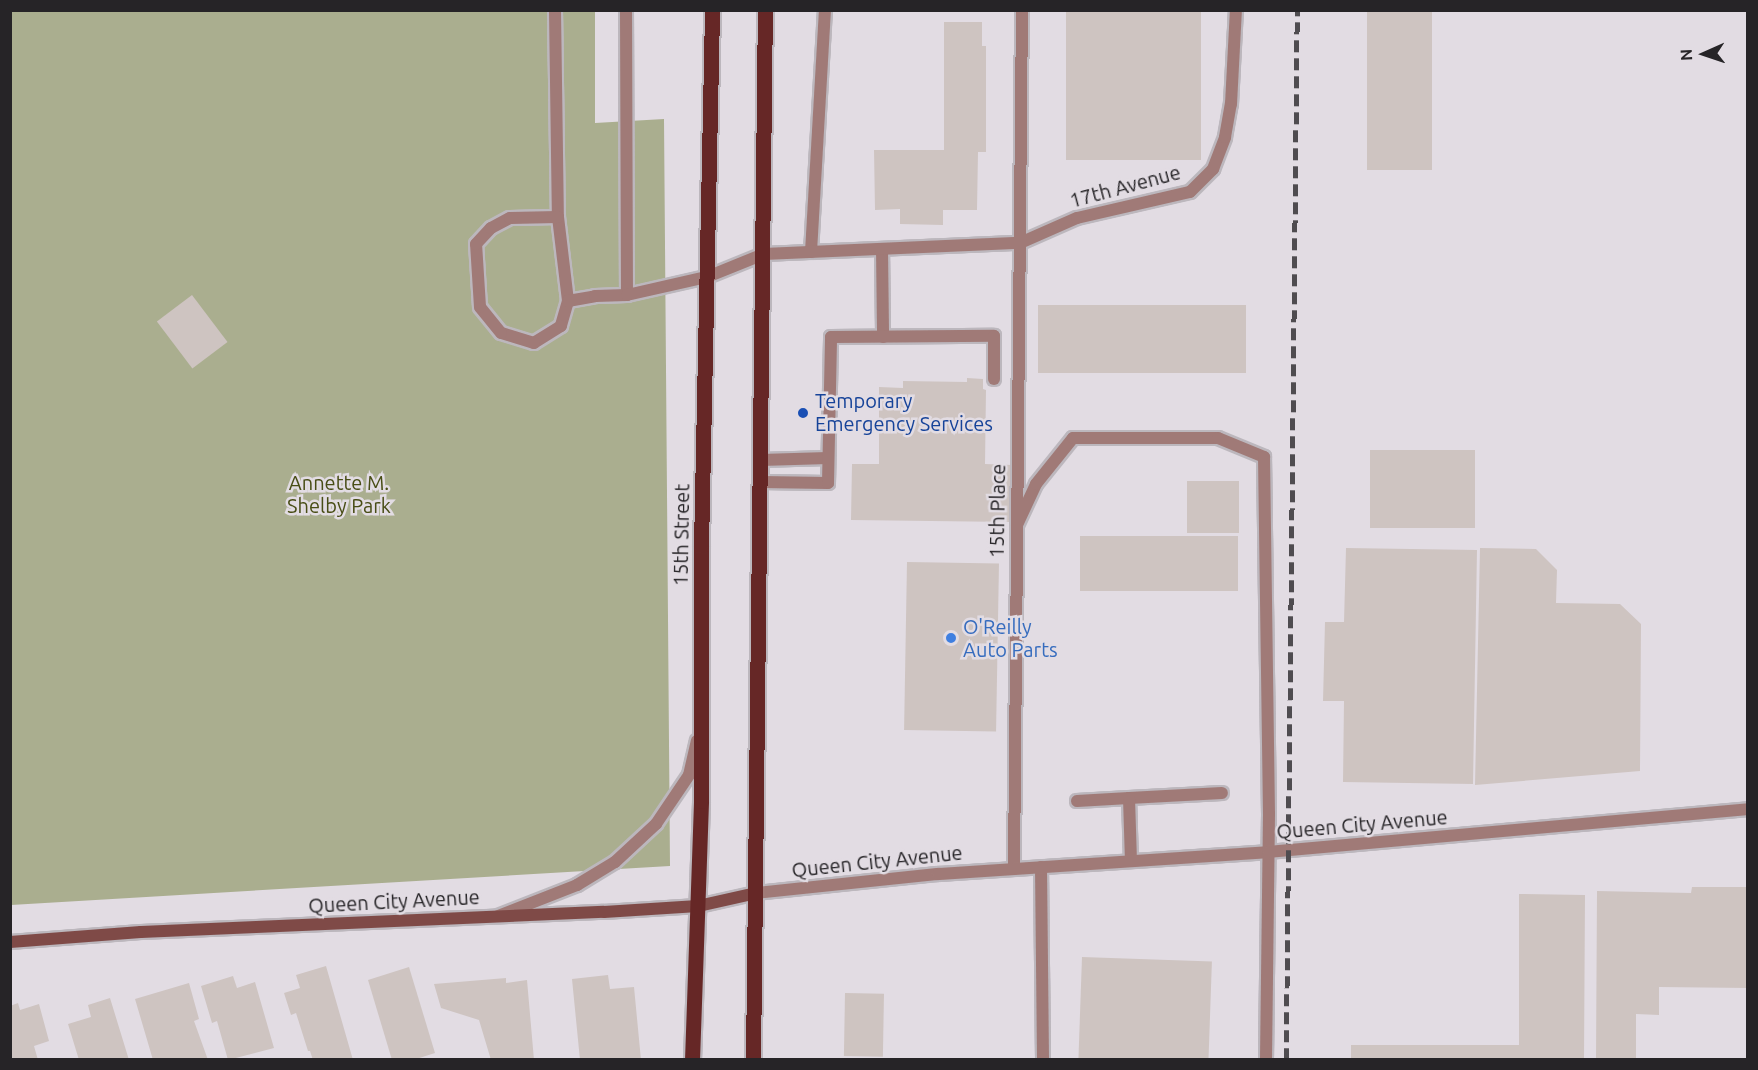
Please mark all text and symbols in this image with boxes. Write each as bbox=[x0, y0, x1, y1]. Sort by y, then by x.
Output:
north arrow bbox=[1674, 24, 1734, 84]
text: N bbox=[1677, 49, 1695, 61]
street label: 17th Avenue bbox=[1067, 160, 1183, 212]
place label: Temporary Emergency Services bbox=[815, 389, 993, 436]
marker: Temporary Emergency Services bbox=[796, 406, 810, 420]
street label: 15th Place bbox=[984, 464, 1010, 558]
park label: Annette M. Shelby Park bbox=[287, 471, 391, 518]
street label: 15th Street bbox=[668, 484, 694, 586]
place label: O'Reilly Auto Parts bbox=[963, 614, 1058, 661]
marker: O'Reilly Auto Parts bbox=[944, 631, 958, 645]
street label: Queen City Avenue bbox=[1275, 805, 1449, 843]
street label: Queen City Avenue bbox=[790, 840, 964, 882]
street label: Queen City Avenue bbox=[308, 885, 480, 917]

